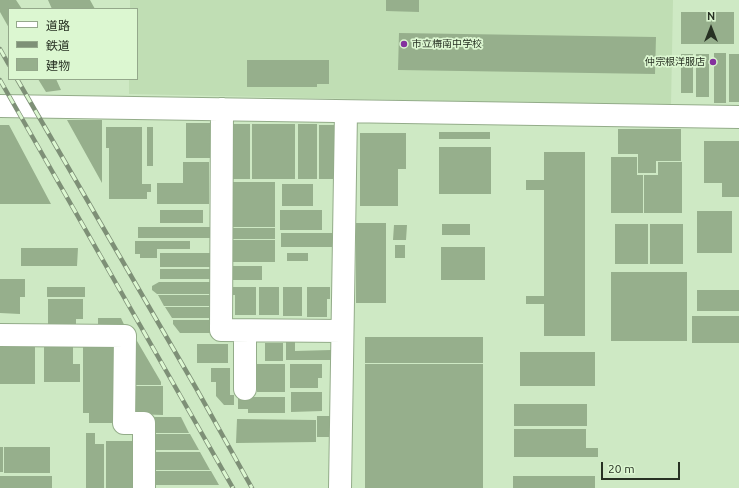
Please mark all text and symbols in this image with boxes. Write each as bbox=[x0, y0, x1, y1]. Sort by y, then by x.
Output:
legend bbox=[8, 8, 138, 80]
north arrow bbox=[691, 8, 731, 48]
text: N bbox=[707, 10, 715, 22]
text: 道路 bbox=[46, 19, 70, 32]
place label: 市立梅南中学校 bbox=[412, 38, 482, 50]
text: 鉄道 bbox=[46, 39, 70, 52]
marker: 市立梅南中学校 bbox=[399, 39, 409, 49]
place label: 仲宗根洋服店 bbox=[645, 56, 705, 68]
marker: 仲宗根洋服店 bbox=[708, 57, 718, 67]
text: 建物 bbox=[46, 59, 70, 72]
scale bar bbox=[603, 454, 682, 480]
text: 20 m bbox=[608, 462, 635, 475]

